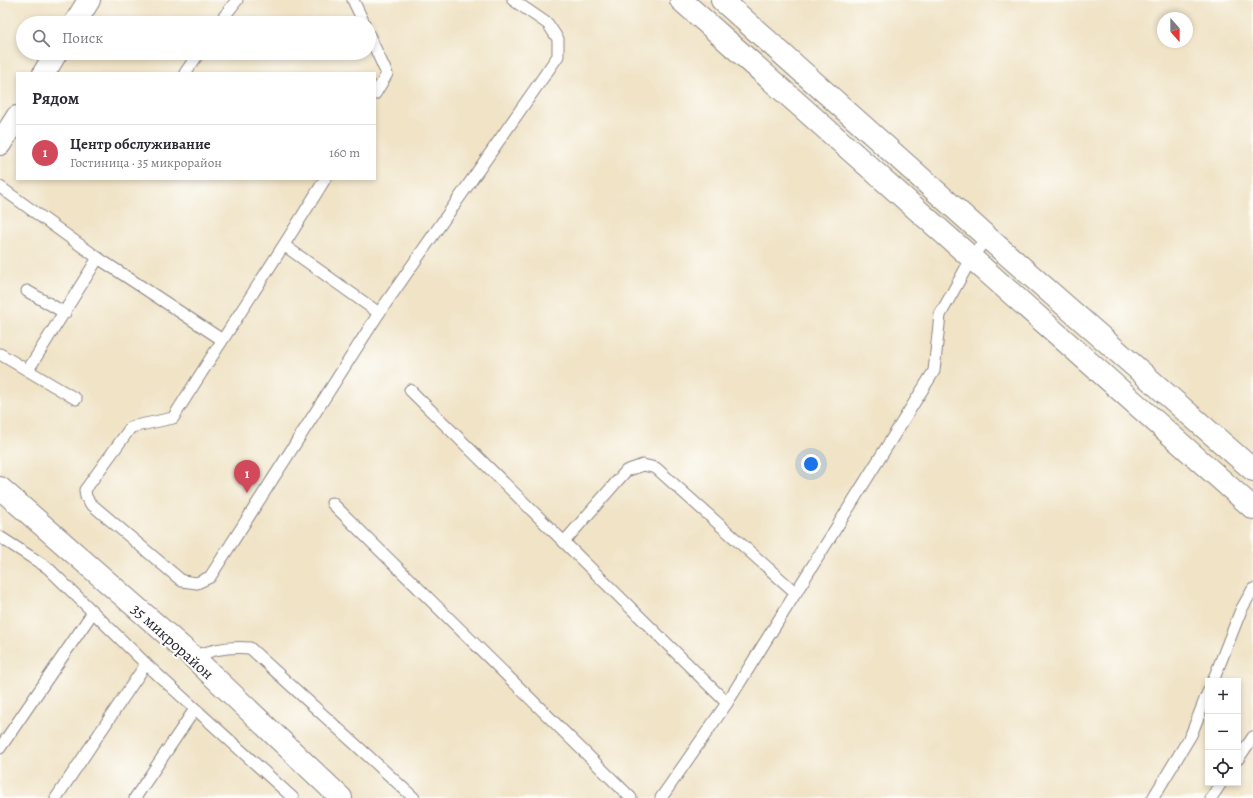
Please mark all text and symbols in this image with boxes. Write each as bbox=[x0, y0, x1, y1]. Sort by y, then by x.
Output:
north arrow bbox=[1157, 12, 1193, 48]
search box bbox=[16, 16, 376, 60]
icon: search bbox=[30, 27, 52, 49]
text: Поиск bbox=[62, 28, 103, 48]
text: Рядом bbox=[32, 87, 79, 110]
text: Центр обслуживание bbox=[70, 134, 211, 154]
text: 1 bbox=[43, 144, 47, 161]
text: 160 m bbox=[329, 144, 360, 161]
text: Гостиница · 35 микрорайон bbox=[70, 154, 222, 171]
your location bbox=[801, 454, 821, 474]
pin: 1 bbox=[234, 460, 260, 493]
street label: 35 микрорайон bbox=[126, 599, 218, 685]
map controls bbox=[1205, 678, 1241, 786]
button: + bbox=[1205, 678, 1241, 714]
button: − bbox=[1205, 714, 1241, 750]
button: locate bbox=[1205, 750, 1241, 786]

